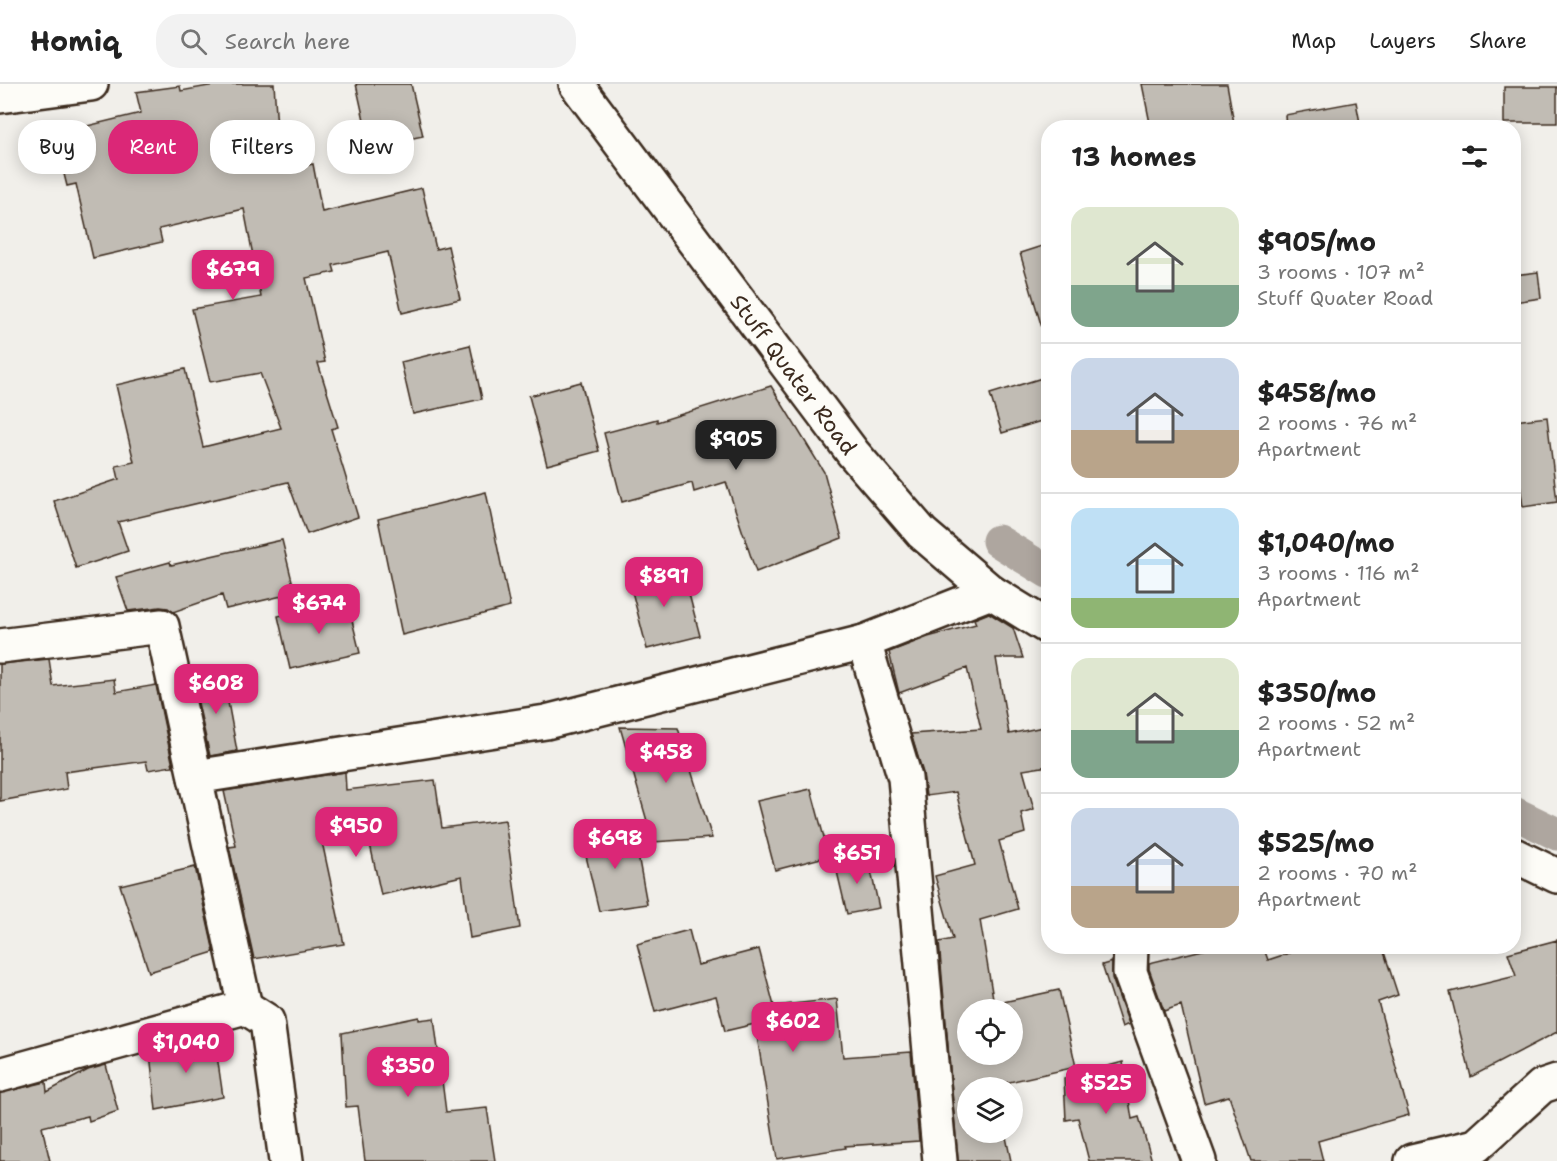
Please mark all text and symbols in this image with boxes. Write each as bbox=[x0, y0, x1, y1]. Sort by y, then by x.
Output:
search box bbox=[156, 14, 576, 68]
text: Homiq bbox=[30, 22, 120, 60]
icon: search bbox=[177, 25, 210, 58]
text: Search here bbox=[225, 27, 351, 56]
text: Map bbox=[1291, 27, 1336, 55]
text: Layers bbox=[1369, 27, 1436, 55]
text: Share bbox=[1469, 27, 1527, 55]
chip: Buy bbox=[18, 120, 96, 174]
chip: Rent bbox=[108, 120, 198, 174]
chip: Filters bbox=[210, 120, 315, 174]
chip: New bbox=[327, 120, 414, 174]
text: 13 homes bbox=[1071, 139, 1197, 174]
icon: filters bbox=[1458, 140, 1491, 173]
text: $905/mo bbox=[1257, 224, 1376, 259]
icon: home bbox=[1119, 231, 1191, 303]
pin: $679 bbox=[197, 250, 269, 301]
text: $679 bbox=[206, 256, 260, 282]
text: 3 rooms · 107 m² bbox=[1257, 259, 1425, 285]
text: Stuff Quater Road bbox=[1257, 285, 1433, 311]
street label: Stuff Quater Road bbox=[724, 288, 864, 461]
text: $458/mo bbox=[1257, 375, 1376, 410]
icon: home bbox=[1119, 382, 1191, 454]
text: 2 rooms · 76 m² bbox=[1257, 410, 1417, 436]
pin: $905 bbox=[700, 420, 772, 471]
text: $905 bbox=[709, 426, 763, 452]
text: Apartment bbox=[1257, 436, 1361, 462]
text: $1,040/mo bbox=[1257, 525, 1395, 560]
icon: home bbox=[1119, 532, 1191, 604]
pin: $891 bbox=[628, 557, 700, 608]
text: 3 rooms · 116 m² bbox=[1257, 560, 1419, 586]
text: $891 bbox=[639, 563, 689, 589]
pin: $674 bbox=[283, 584, 355, 635]
text: Apartment bbox=[1257, 586, 1361, 612]
text: $674 bbox=[292, 590, 346, 616]
pin: $608 bbox=[180, 664, 252, 715]
text: $608 bbox=[188, 670, 244, 696]
text: $350/mo bbox=[1257, 675, 1377, 710]
icon: home bbox=[1119, 682, 1191, 754]
text: 2 rooms · 52 m² bbox=[1257, 710, 1415, 736]
pin: $458 bbox=[630, 733, 702, 784]
text: Apartment bbox=[1257, 736, 1361, 762]
text: $458 bbox=[639, 739, 693, 765]
pin: $950 bbox=[320, 807, 392, 858]
text: $950 bbox=[329, 813, 383, 839]
pin: $698 bbox=[579, 819, 651, 870]
text: $698 bbox=[588, 825, 642, 851]
text: $525/mo bbox=[1257, 825, 1375, 860]
icon: home bbox=[1119, 832, 1191, 904]
pin: $651 bbox=[821, 834, 893, 885]
text: $651 bbox=[833, 840, 881, 866]
text: 2 rooms · 70 m² bbox=[1257, 860, 1418, 886]
text: Apartment bbox=[1257, 886, 1361, 912]
map controls bbox=[957, 999, 1023, 1143]
button: locate bbox=[957, 999, 1023, 1065]
pin: $602 bbox=[757, 1002, 829, 1053]
text: $602 bbox=[766, 1008, 820, 1034]
pin: $1,040 bbox=[137, 1023, 235, 1074]
text: $1,040 bbox=[152, 1029, 220, 1055]
pin: $350 bbox=[372, 1047, 444, 1098]
text: $350 bbox=[381, 1053, 435, 1079]
pin: $525 bbox=[1070, 1064, 1142, 1115]
text: $525 bbox=[1080, 1070, 1132, 1096]
button: layers bbox=[957, 1077, 1023, 1143]

